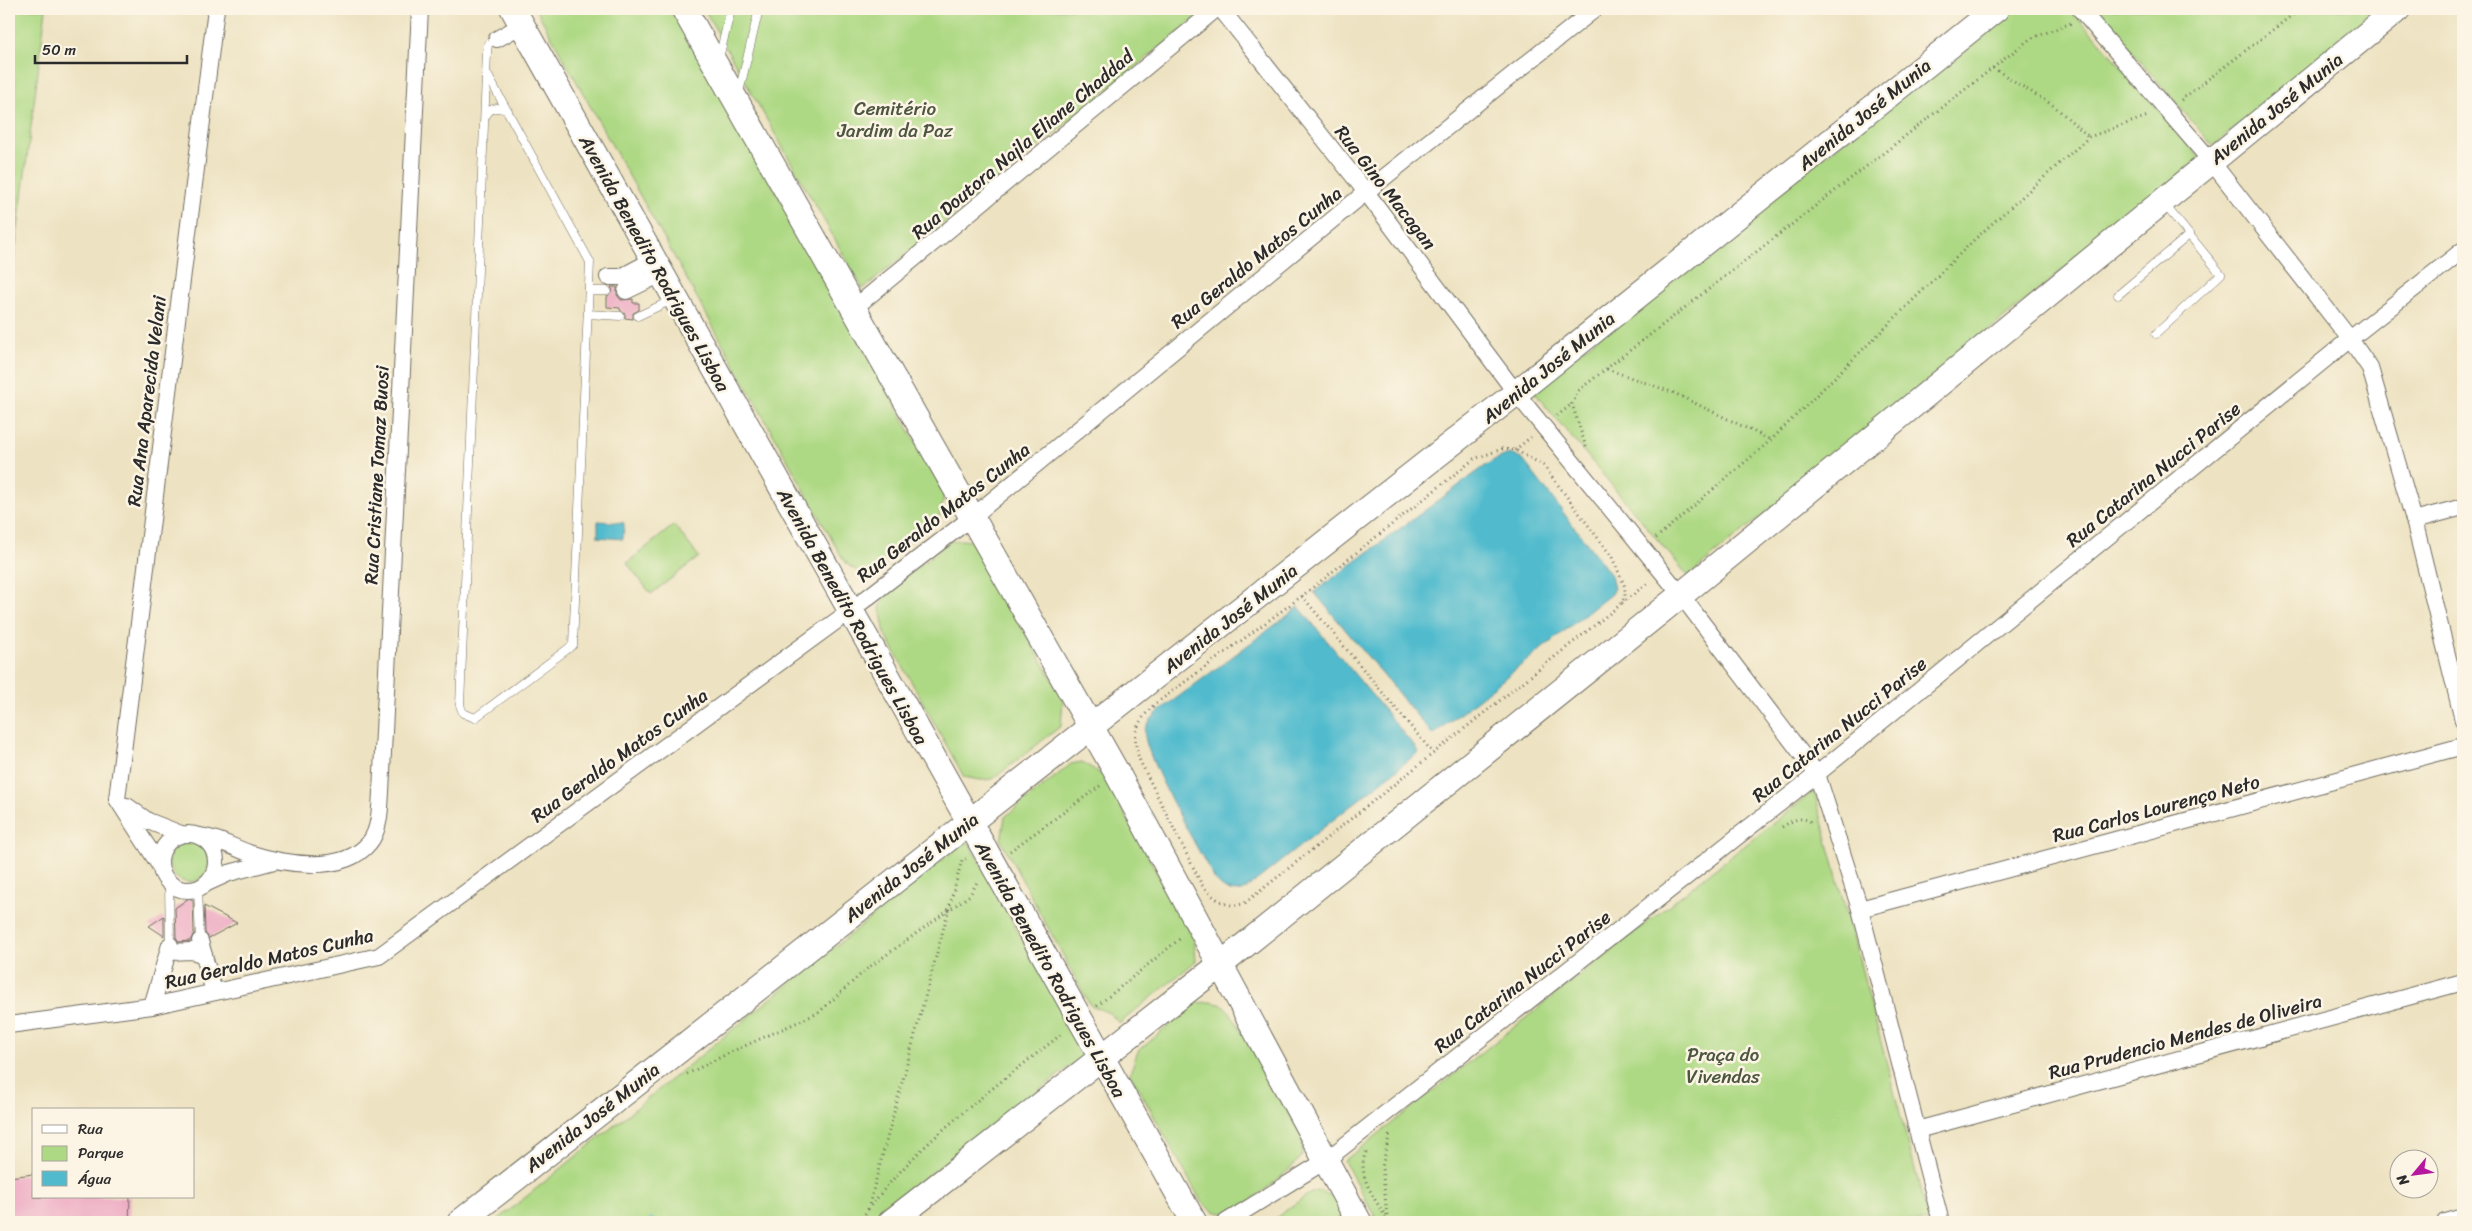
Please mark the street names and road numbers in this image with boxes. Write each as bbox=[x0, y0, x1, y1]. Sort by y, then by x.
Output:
street label: Rua Doutora Najla Eliane Chaddad bbox=[904, 40, 1143, 248]
street label: Avenida José Munia bbox=[2201, 44, 2351, 174]
street label: Avenida José Munia bbox=[1789, 50, 1939, 180]
street label: Rua Gino Macagan bbox=[1326, 117, 1445, 257]
street label: Avenida Benedito Rodrigues Lisboa bbox=[569, 128, 739, 398]
street label: Rua Geraldo Matos Cunha bbox=[1163, 177, 1350, 337]
street label: Rua Ana Aparecida Velani bbox=[117, 293, 176, 508]
street label: Avenida José Munia bbox=[1473, 303, 1623, 433]
street label: Rua Cristiane Tomaz Buosi bbox=[354, 364, 399, 585]
street label: Rua Catarina Nucci Parise bbox=[2058, 393, 2249, 556]
street label: Rua Geraldo Matos Cunha bbox=[849, 434, 1038, 591]
street label: Avenida Benedito Rodrigues Lisboa bbox=[767, 481, 937, 751]
street label: Avenida José Munia bbox=[1155, 554, 1306, 683]
street label: Rua Catarina Nucci Parise bbox=[1744, 648, 1935, 811]
street label: Rua Geraldo Matos Cunha bbox=[523, 679, 716, 831]
street label: Rua Carlos Lourenço Neto bbox=[2049, 765, 2264, 852]
street label: Avenida José Munia bbox=[836, 803, 987, 932]
street label: Avenida Benedito Rodrigues Lisboa bbox=[965, 834, 1135, 1104]
street label: Rua Catarina Nucci Parise bbox=[1426, 901, 1619, 1062]
street label: Rua Geraldo Matos Cunha bbox=[162, 918, 377, 999]
street label: Rua Prudencio Mendes de Oliveira bbox=[2045, 984, 2326, 1089]
street label: Avenida José Munia bbox=[517, 1053, 668, 1182]

